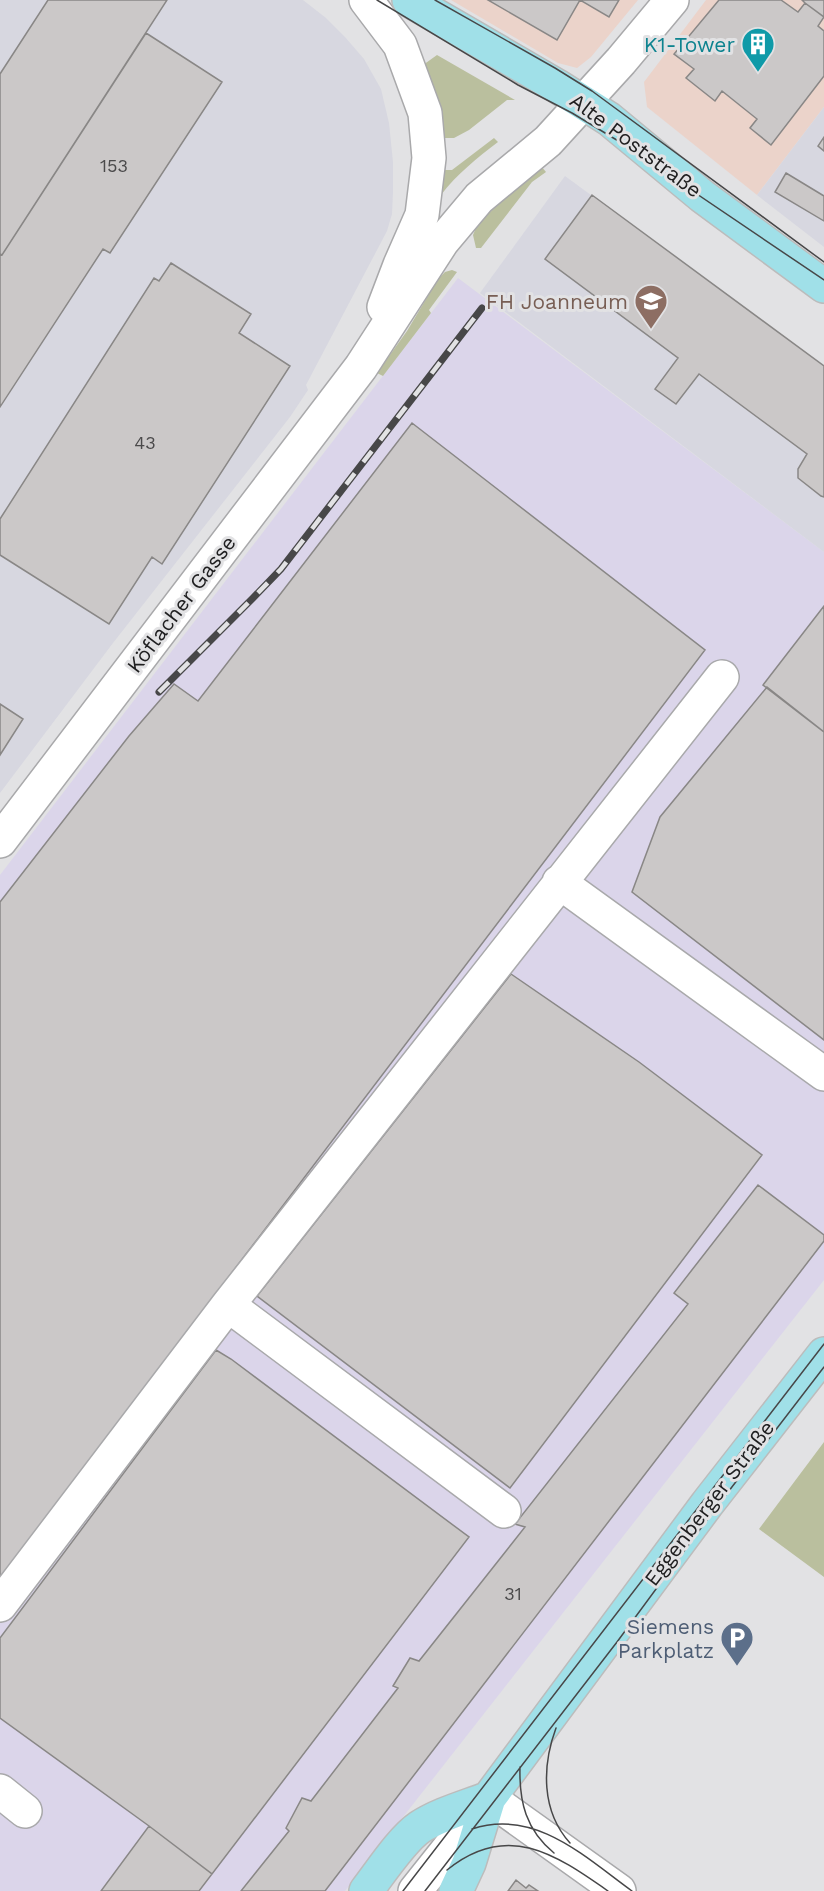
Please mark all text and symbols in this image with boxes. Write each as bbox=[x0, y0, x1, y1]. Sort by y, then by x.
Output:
building icon: K1-Tower bbox=[740, 26, 776, 73]
place label: K1-Tower bbox=[644, 32, 735, 57]
street label: Alte Poststraße bbox=[565, 87, 707, 203]
house number: 153 bbox=[100, 155, 128, 176]
school or university icon: FH Joanneum bbox=[633, 283, 669, 330]
place label: FH Joanneum bbox=[486, 289, 628, 314]
house number: 43 bbox=[134, 432, 156, 453]
street label: Köflacher Gasse bbox=[121, 530, 241, 678]
street label: Eggenberger Straße bbox=[639, 1416, 779, 1590]
house number: 31 bbox=[504, 1583, 522, 1604]
place label: Siemens Parkplatz bbox=[618, 1614, 714, 1663]
parking icon: Siemens Parkplatz bbox=[719, 1620, 755, 1667]

